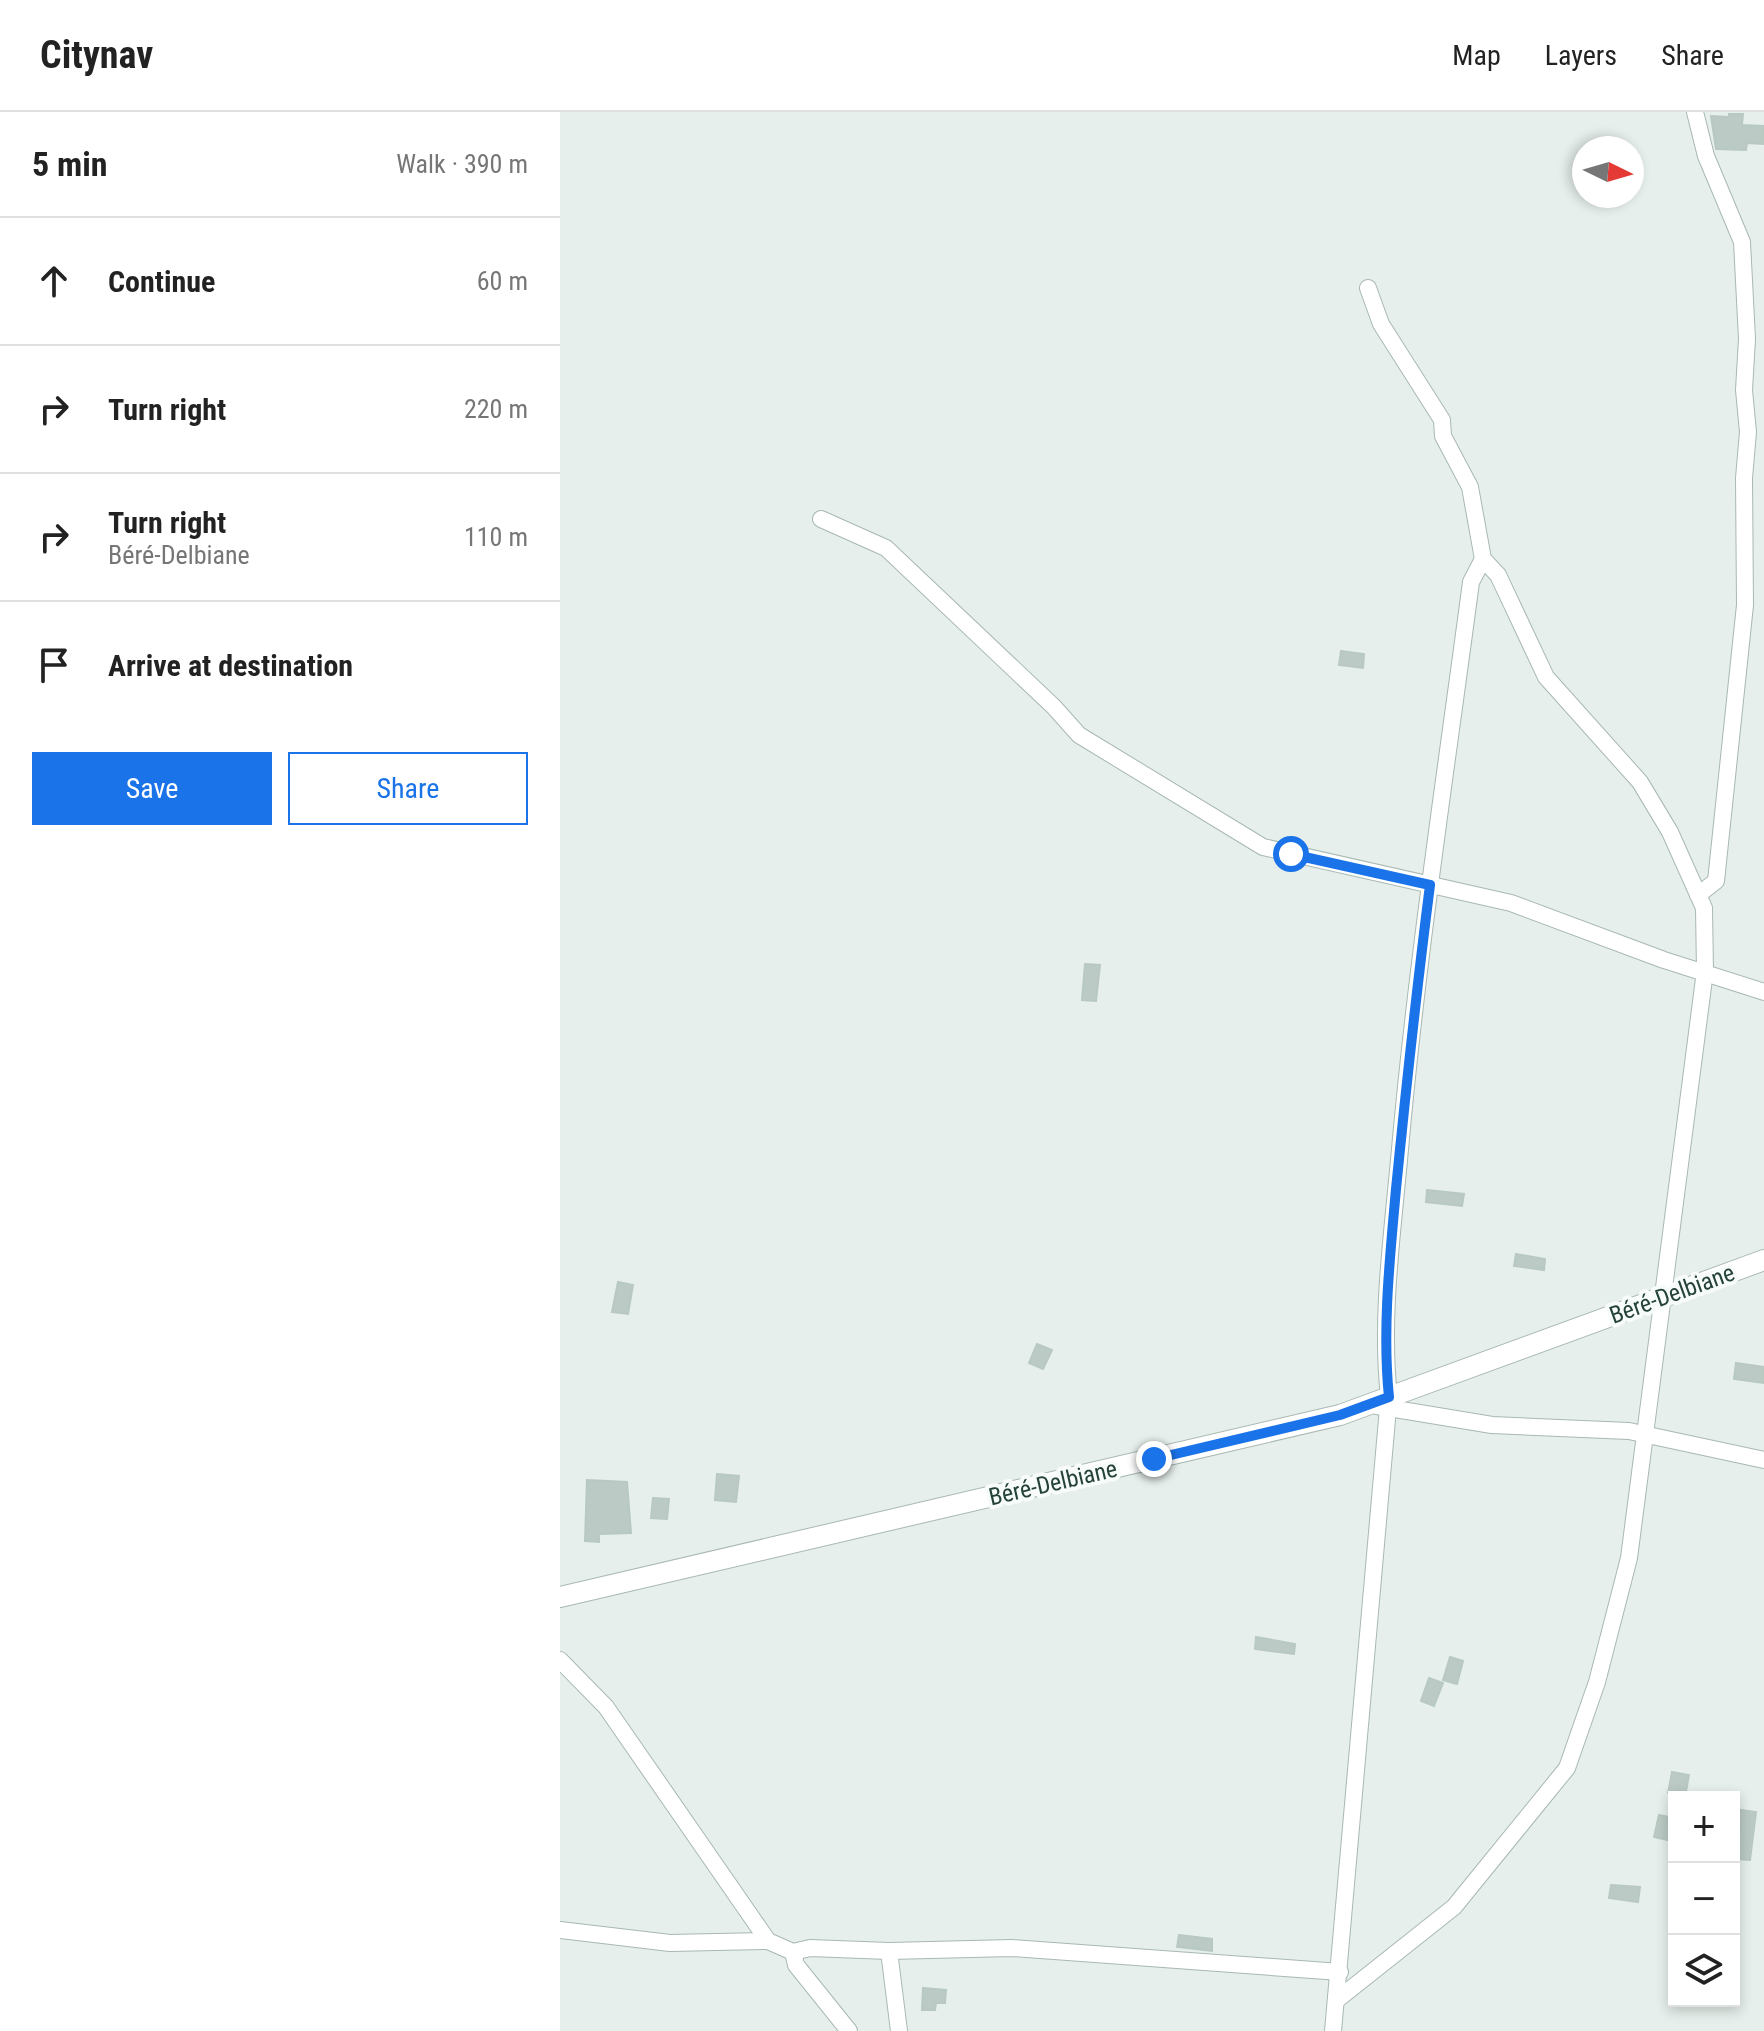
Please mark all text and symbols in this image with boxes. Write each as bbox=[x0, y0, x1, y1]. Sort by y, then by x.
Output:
text: Citynav bbox=[40, 33, 153, 77]
text: Map bbox=[1452, 39, 1501, 72]
text: Layers bbox=[1545, 39, 1617, 72]
text: Share bbox=[1661, 39, 1724, 72]
north arrow bbox=[1572, 136, 1644, 208]
text: 5 min bbox=[32, 144, 108, 184]
text: Walk · 390 m bbox=[396, 149, 528, 179]
icon: ahead bbox=[32, 259, 76, 303]
text: Continue bbox=[108, 264, 215, 299]
text: 60 m bbox=[477, 266, 528, 296]
icon: right bbox=[32, 387, 76, 431]
text: Turn right bbox=[108, 392, 226, 427]
text: 220 m bbox=[464, 394, 528, 424]
text: Turn right bbox=[108, 505, 226, 540]
icon: right bbox=[32, 515, 76, 559]
text: 110 m bbox=[464, 522, 528, 552]
text: Béré-Delbiane bbox=[108, 540, 250, 570]
icon: arrive bbox=[32, 643, 76, 687]
text: Arrive at destination bbox=[108, 648, 353, 683]
button: Save bbox=[32, 752, 272, 825]
button: Share bbox=[288, 752, 528, 825]
route start bbox=[1273, 836, 1309, 872]
street label: Béré-Delbiane bbox=[1606, 1258, 1738, 1330]
route end bbox=[1136, 1441, 1172, 1477]
street label: Béré-Delbiane bbox=[986, 1455, 1120, 1511]
map controls bbox=[1668, 1791, 1740, 2007]
button: + bbox=[1668, 1791, 1740, 1863]
button: − bbox=[1668, 1863, 1740, 1935]
button: layers bbox=[1668, 1935, 1740, 2007]

